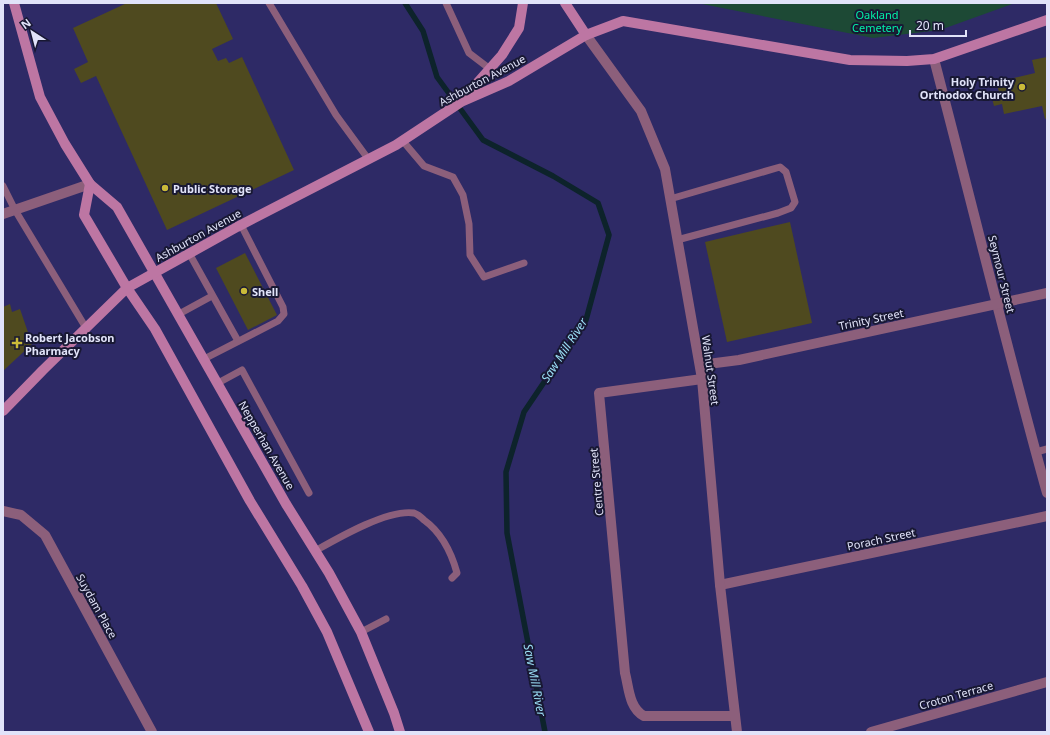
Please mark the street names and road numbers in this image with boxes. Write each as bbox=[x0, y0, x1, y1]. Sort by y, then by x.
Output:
street label: Ashburton Avenue bbox=[436, 51, 528, 109]
street label: Ashburton Avenue bbox=[152, 205, 244, 265]
street label: Seymour Street bbox=[985, 234, 1019, 314]
street label: Trinity Street bbox=[837, 305, 905, 333]
street label: Walnut Street bbox=[699, 334, 723, 406]
street label: Nepperhan Avenue bbox=[235, 398, 299, 492]
street label: Centre Street bbox=[586, 447, 606, 517]
street label: Porach Street bbox=[845, 524, 917, 554]
street label: Suydam Place bbox=[73, 571, 121, 641]
street label: Croton Terrace bbox=[917, 677, 995, 713]

